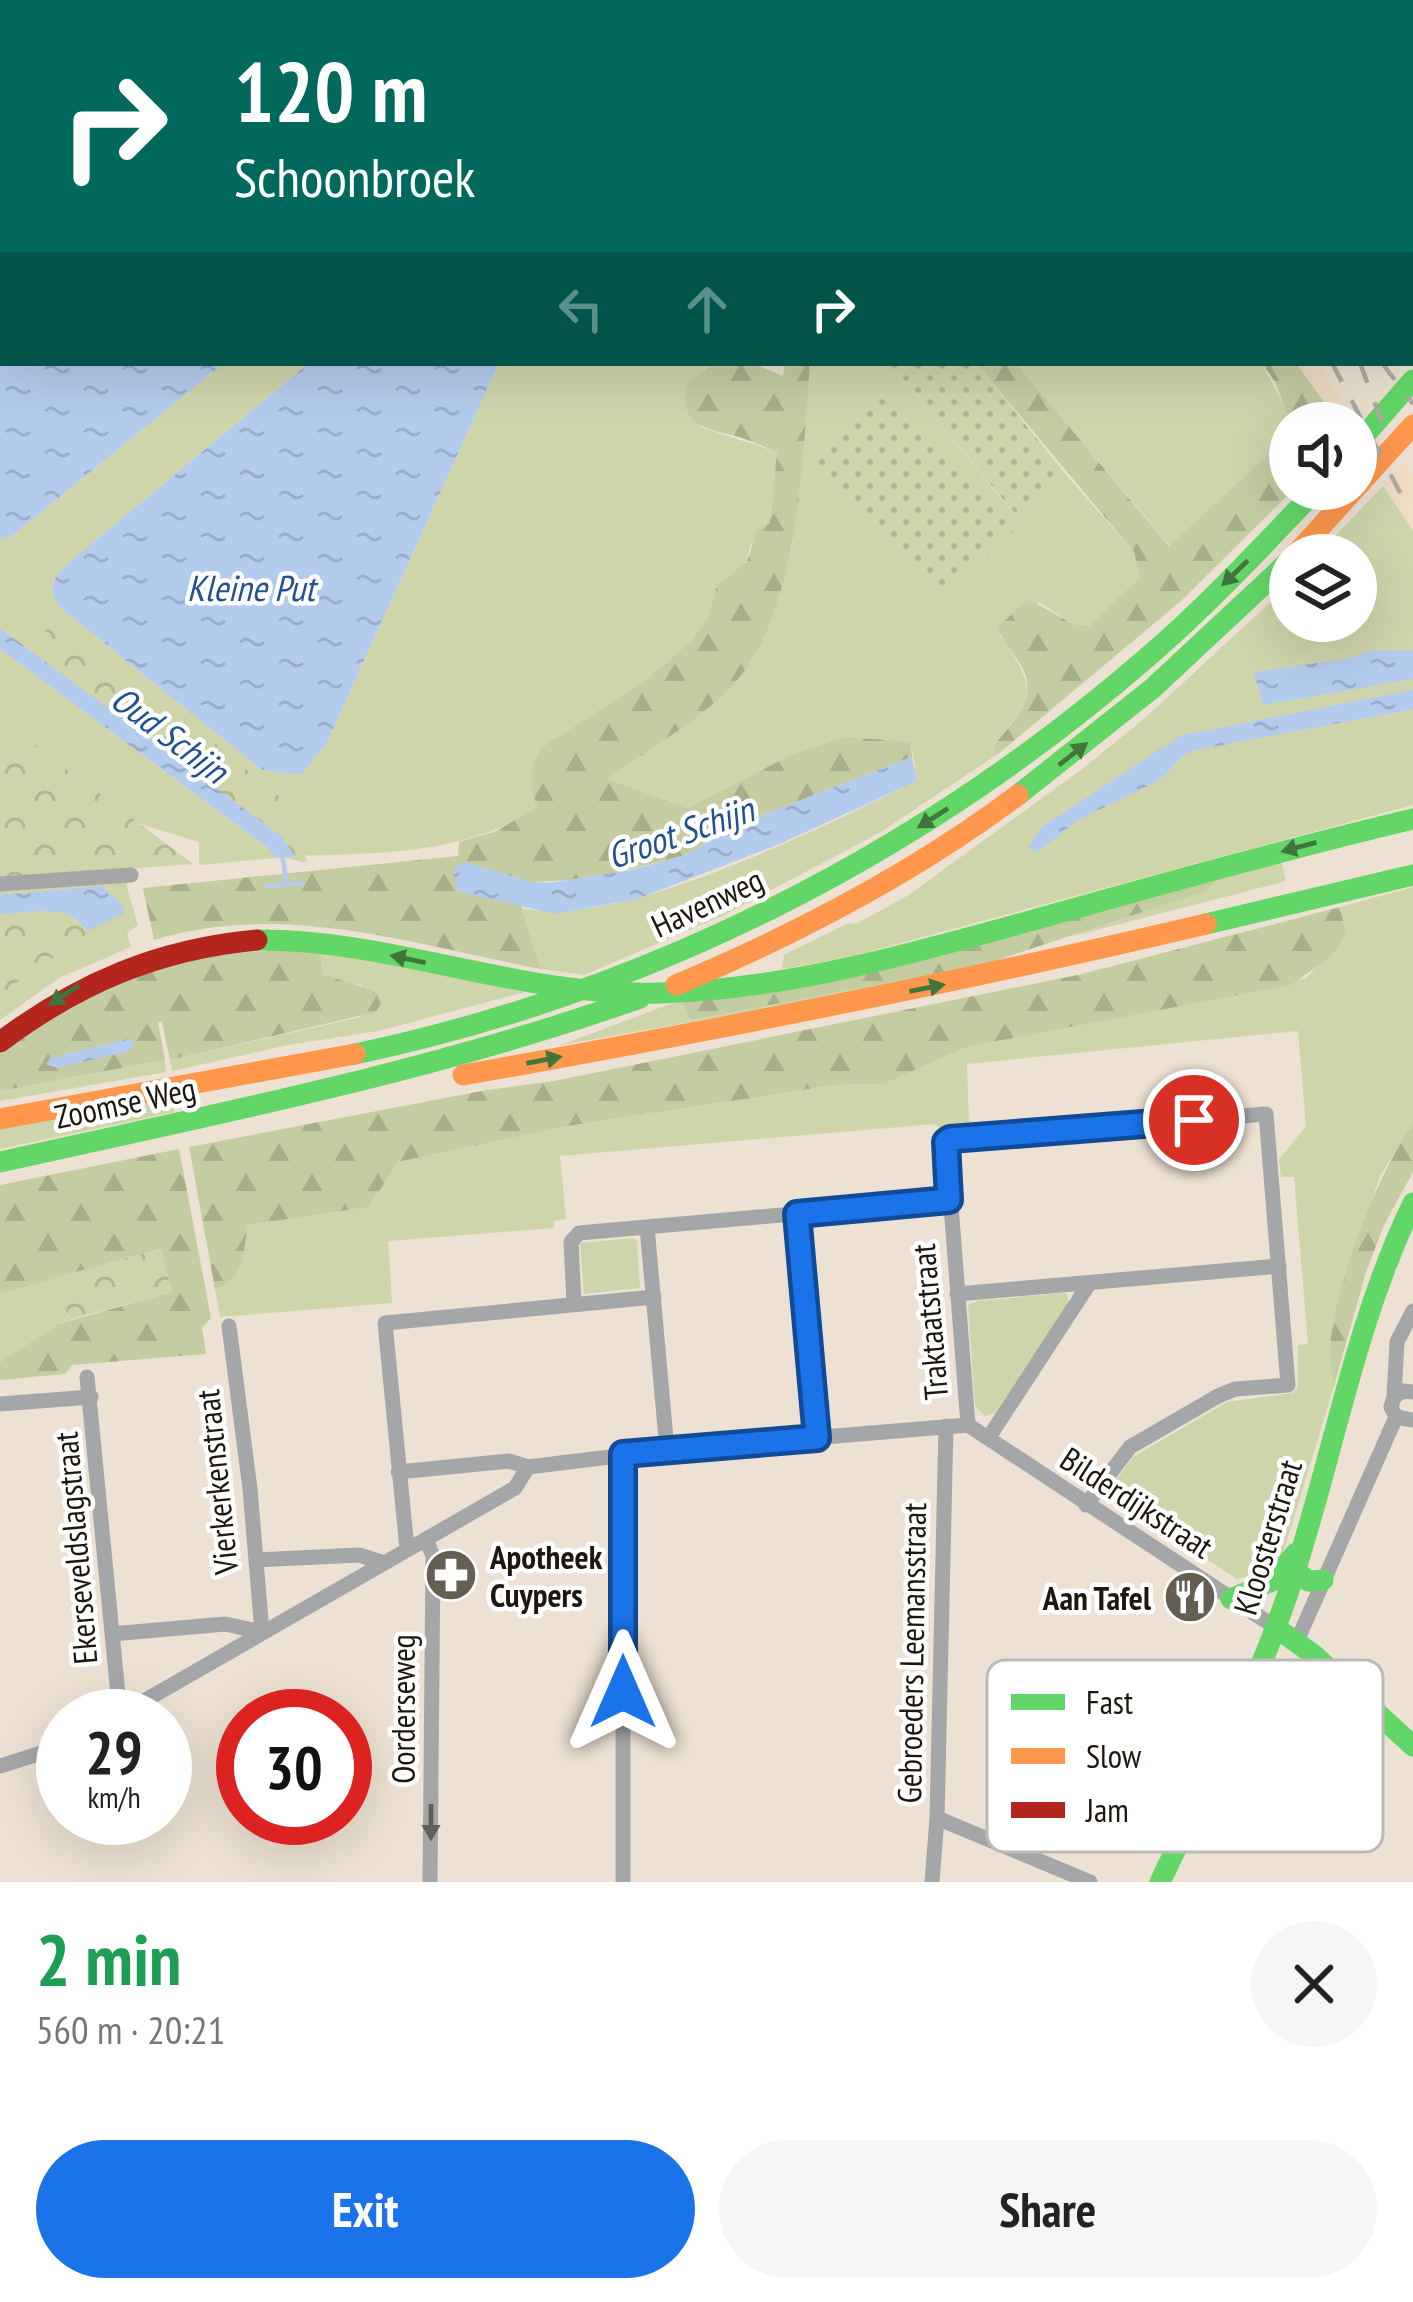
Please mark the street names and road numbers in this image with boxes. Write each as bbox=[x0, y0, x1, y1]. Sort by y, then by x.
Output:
street label: Havenweg bbox=[644, 857, 770, 947]
street label: Zoomse Weg bbox=[51, 1066, 199, 1138]
street label: Traktaatstraat bbox=[901, 1242, 957, 1402]
street label: Vierkerkenstraat bbox=[185, 1387, 247, 1578]
street label: Ekerseveldslagstraat bbox=[43, 1430, 107, 1666]
street label: Bilderdijkstraat bbox=[1053, 1437, 1221, 1567]
street label: Kloosterstraat bbox=[1223, 1454, 1311, 1620]
street label: Gebroeders Leemansstraat bbox=[887, 1502, 935, 1804]
street label: Oorderseweg bbox=[381, 1634, 424, 1784]

